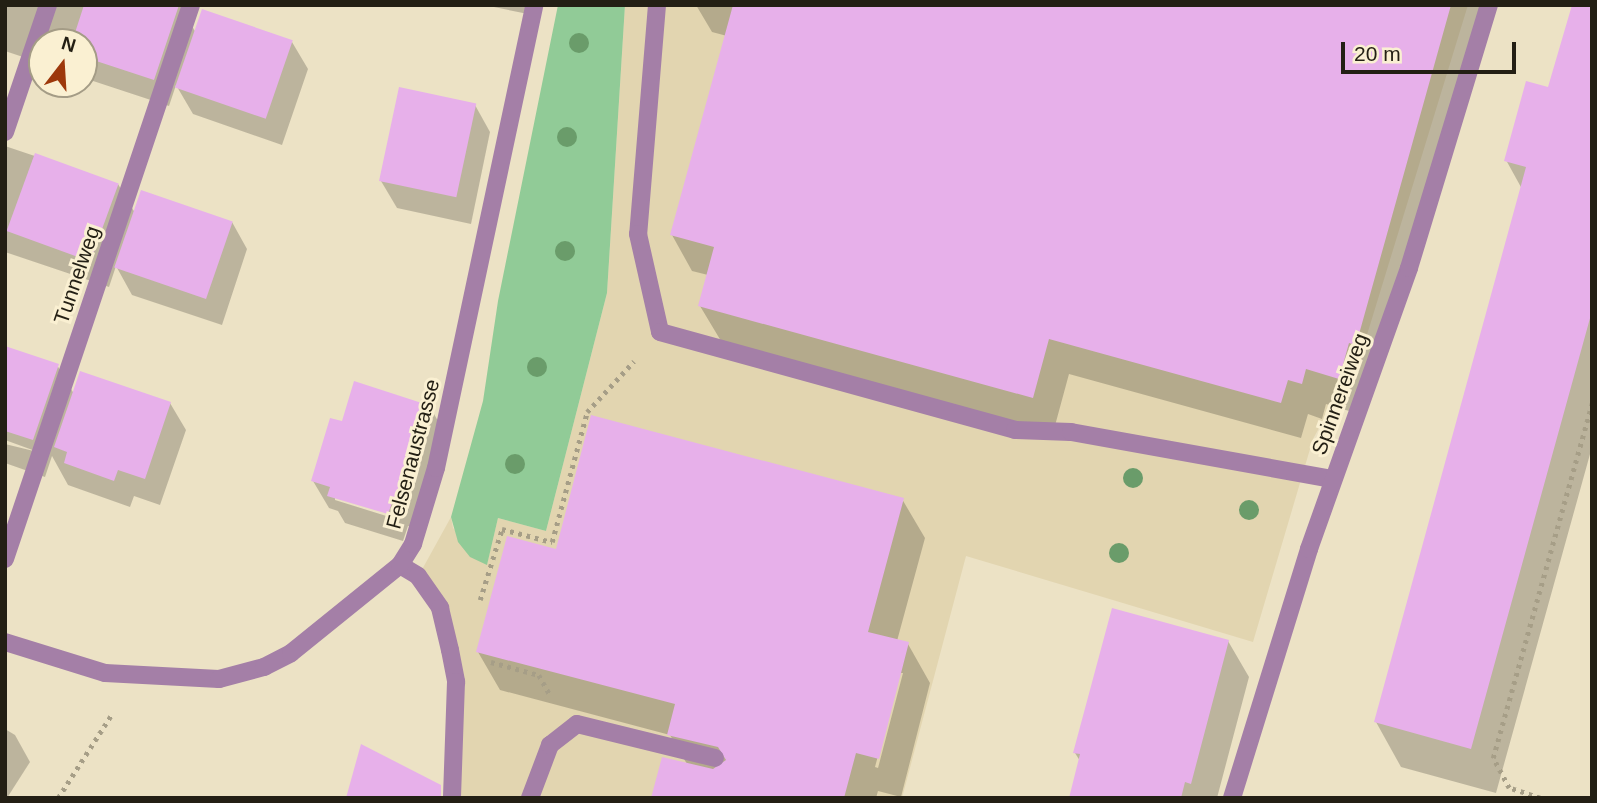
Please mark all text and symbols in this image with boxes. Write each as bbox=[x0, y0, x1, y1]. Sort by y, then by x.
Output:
north arrow bbox=[28, 28, 98, 98]
scale bar bbox=[1345, 28, 1520, 72]
text: N bbox=[59, 32, 78, 56]
text: 20 m bbox=[1354, 42, 1401, 65]
street label: Tunnelweg bbox=[48, 223, 106, 327]
street label: Spinnereiweg bbox=[1306, 330, 1374, 458]
street label: Felsenaustrasse bbox=[381, 376, 445, 532]

